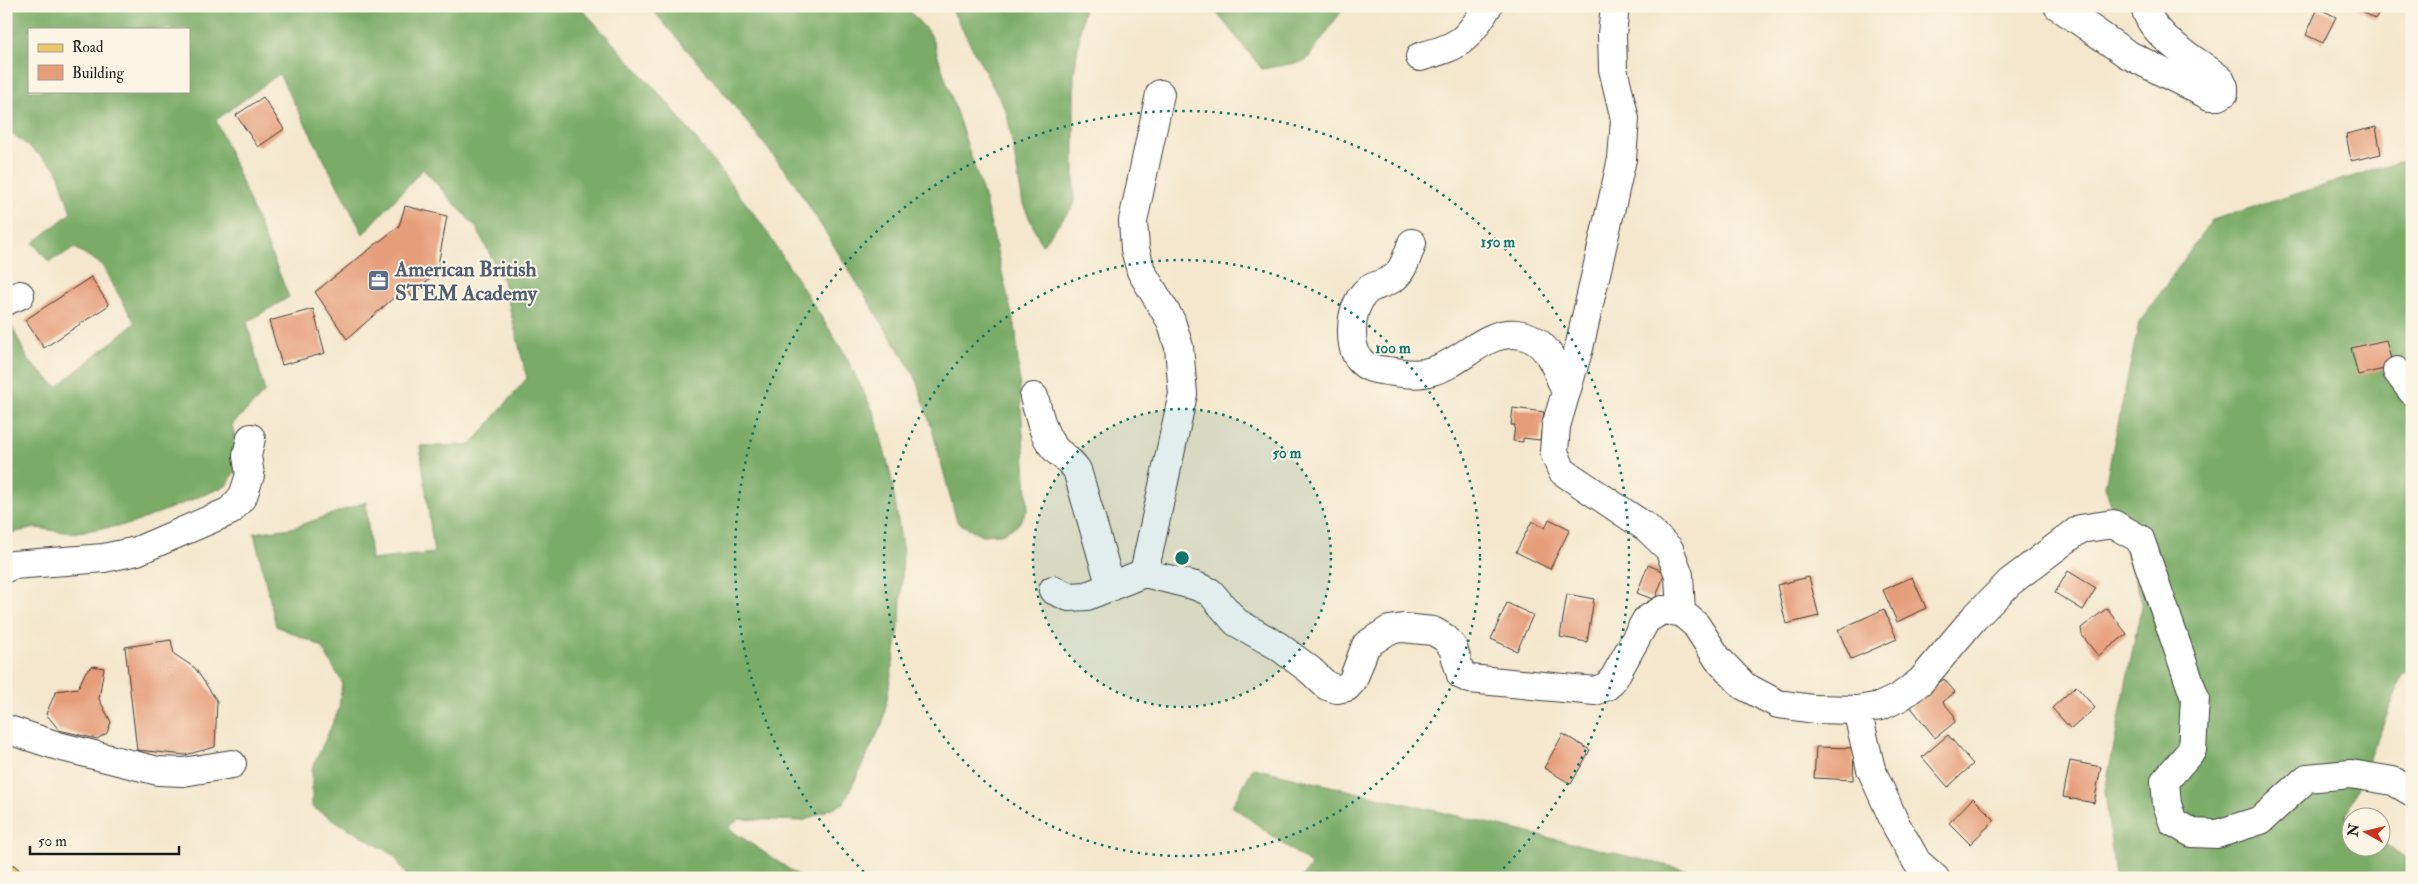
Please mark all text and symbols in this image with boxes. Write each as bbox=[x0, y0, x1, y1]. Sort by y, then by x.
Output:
legend bbox=[28, 28, 190, 92]
text: Road bbox=[72, 38, 104, 57]
text: Building bbox=[72, 64, 124, 83]
text: 150 m bbox=[1481, 233, 1515, 252]
place label: American British STEM Academy bbox=[394, 256, 538, 307]
office icon: American British STEM Academy bbox=[367, 269, 391, 293]
text: 100 m bbox=[1375, 339, 1411, 358]
text: 50 m bbox=[1273, 444, 1302, 463]
centre of rings bbox=[1173, 549, 1191, 567]
north arrow bbox=[2340, 806, 2390, 856]
text: N bbox=[2344, 822, 2363, 839]
scale bar bbox=[30, 824, 179, 856]
text: 50 m bbox=[38, 832, 67, 851]

